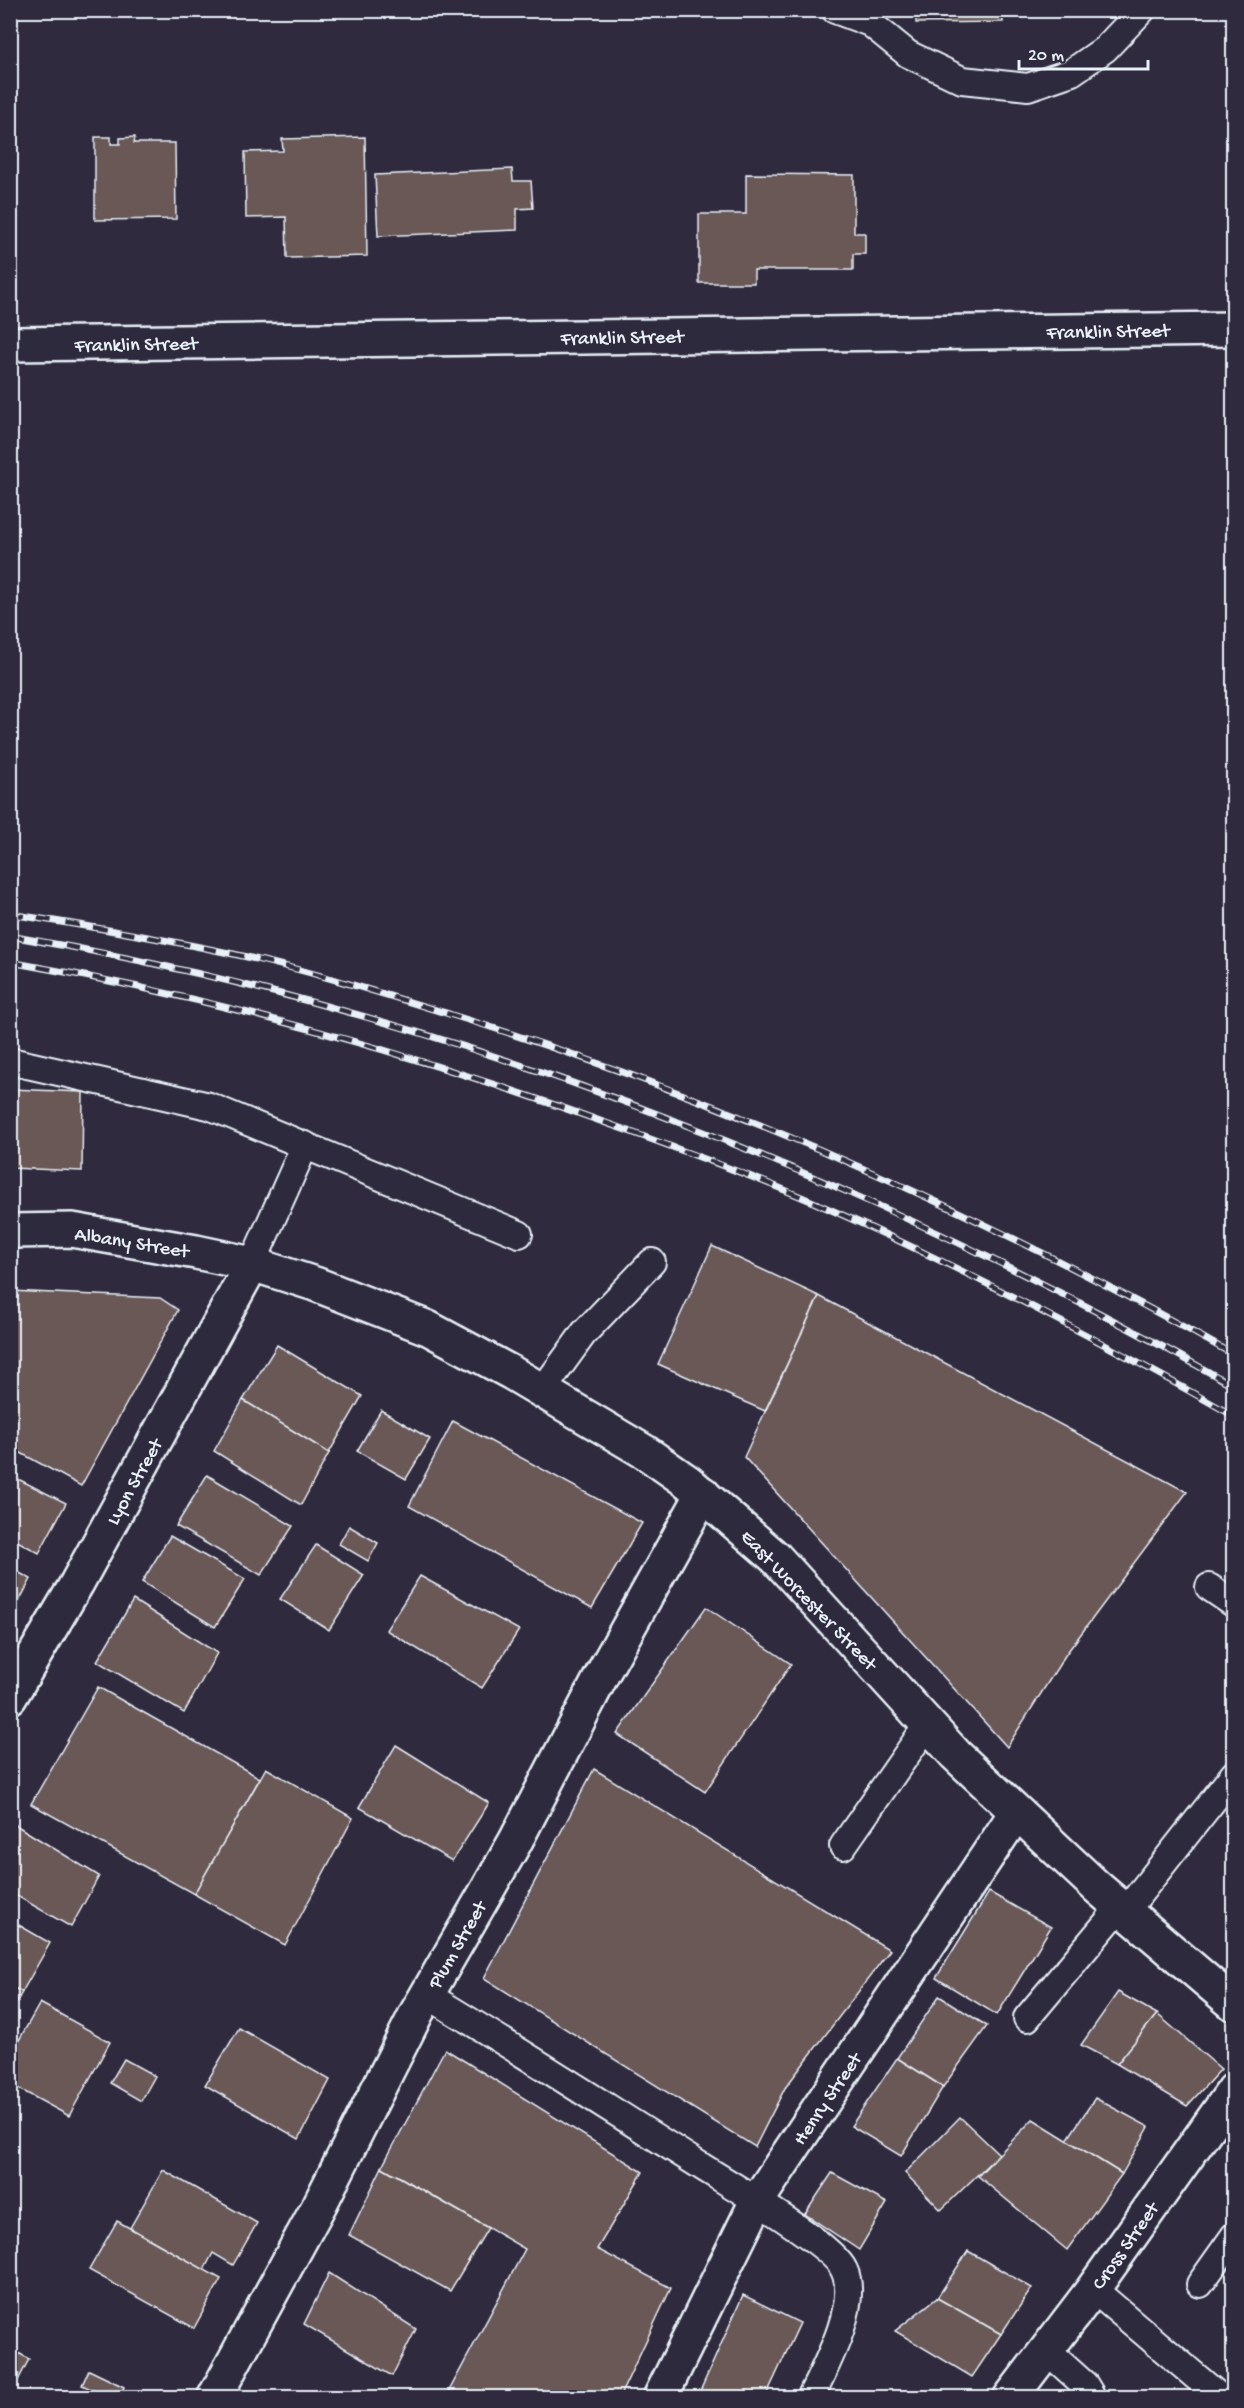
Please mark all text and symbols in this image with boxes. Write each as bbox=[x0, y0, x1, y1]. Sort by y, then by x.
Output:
scale bar bbox=[1019, 33, 1148, 71]
text: 20 m bbox=[1028, 46, 1064, 67]
street label: Franklin Street bbox=[1045, 321, 1172, 346]
street label: Franklin Street bbox=[559, 327, 686, 352]
street label: Franklin Street bbox=[73, 334, 200, 359]
street label: Albany Street bbox=[73, 1224, 192, 1265]
street label: Lyon Street bbox=[103, 1434, 170, 1530]
street label: East Worcester Street bbox=[734, 1526, 882, 1678]
street label: Plum Street bbox=[424, 1896, 494, 1994]
street label: Henry Street bbox=[790, 2048, 869, 2150]
street label: Cross Street bbox=[1088, 2198, 1166, 2295]

